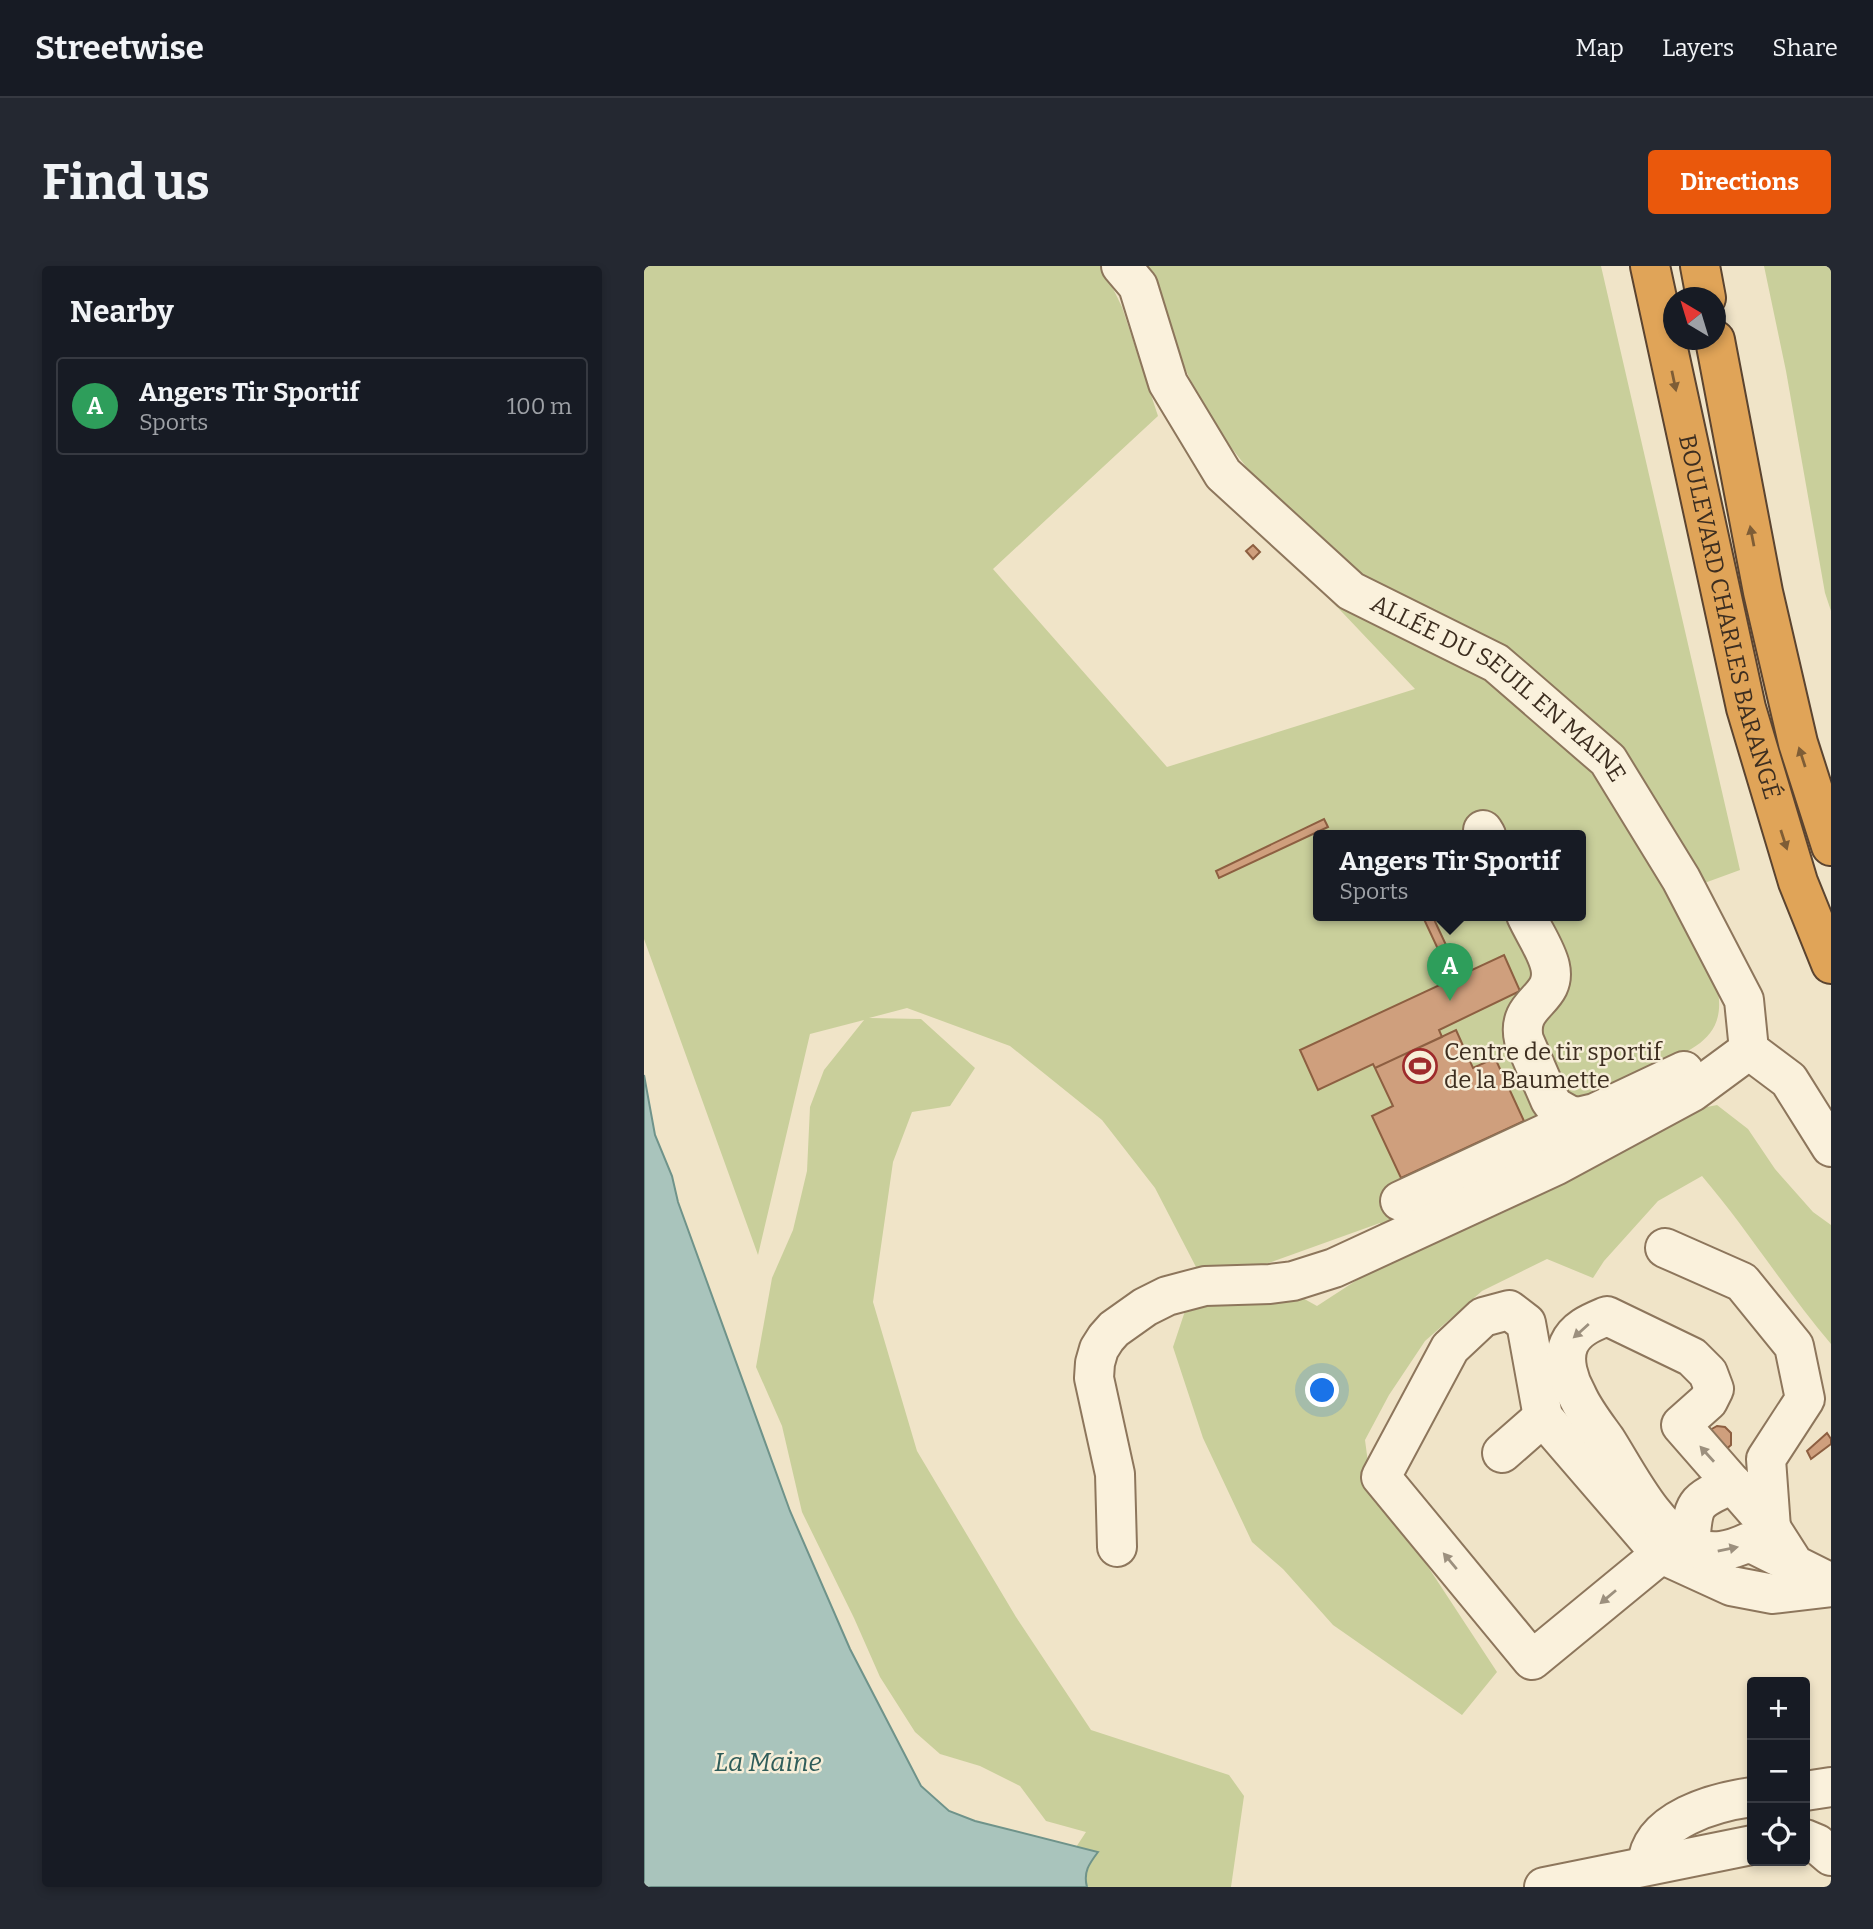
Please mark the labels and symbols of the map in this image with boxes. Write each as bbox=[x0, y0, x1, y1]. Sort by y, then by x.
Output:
north arrow bbox=[1663, 287, 1726, 350]
one-way arrow bbox=[1669, 370, 1680, 392]
street label: BOULEVARD CHARLES BARANGÉ bbox=[1673, 432, 1788, 803]
one-way arrow bbox=[1746, 525, 1757, 547]
street label: ALLÉE DU SEUIL EN MAINE bbox=[1366, 589, 1632, 787]
one-way arrow bbox=[1797, 747, 1807, 768]
one-way arrow bbox=[1780, 830, 1790, 851]
pin: A bbox=[1427, 943, 1473, 1001]
place label: Centre de tir sportif de la Baumette bbox=[1444, 1038, 1663, 1094]
sports icon: Centre de tir sportif de la Baumette bbox=[1401, 1047, 1439, 1085]
one-way arrow bbox=[1572, 1323, 1590, 1339]
your location bbox=[1305, 1373, 1339, 1407]
one-way arrow bbox=[1699, 1445, 1715, 1462]
one-way arrow bbox=[1717, 1544, 1739, 1555]
one-way arrow bbox=[1443, 1552, 1458, 1569]
one-way arrow bbox=[1599, 1589, 1617, 1605]
water label: La Maine bbox=[714, 1747, 822, 1778]

